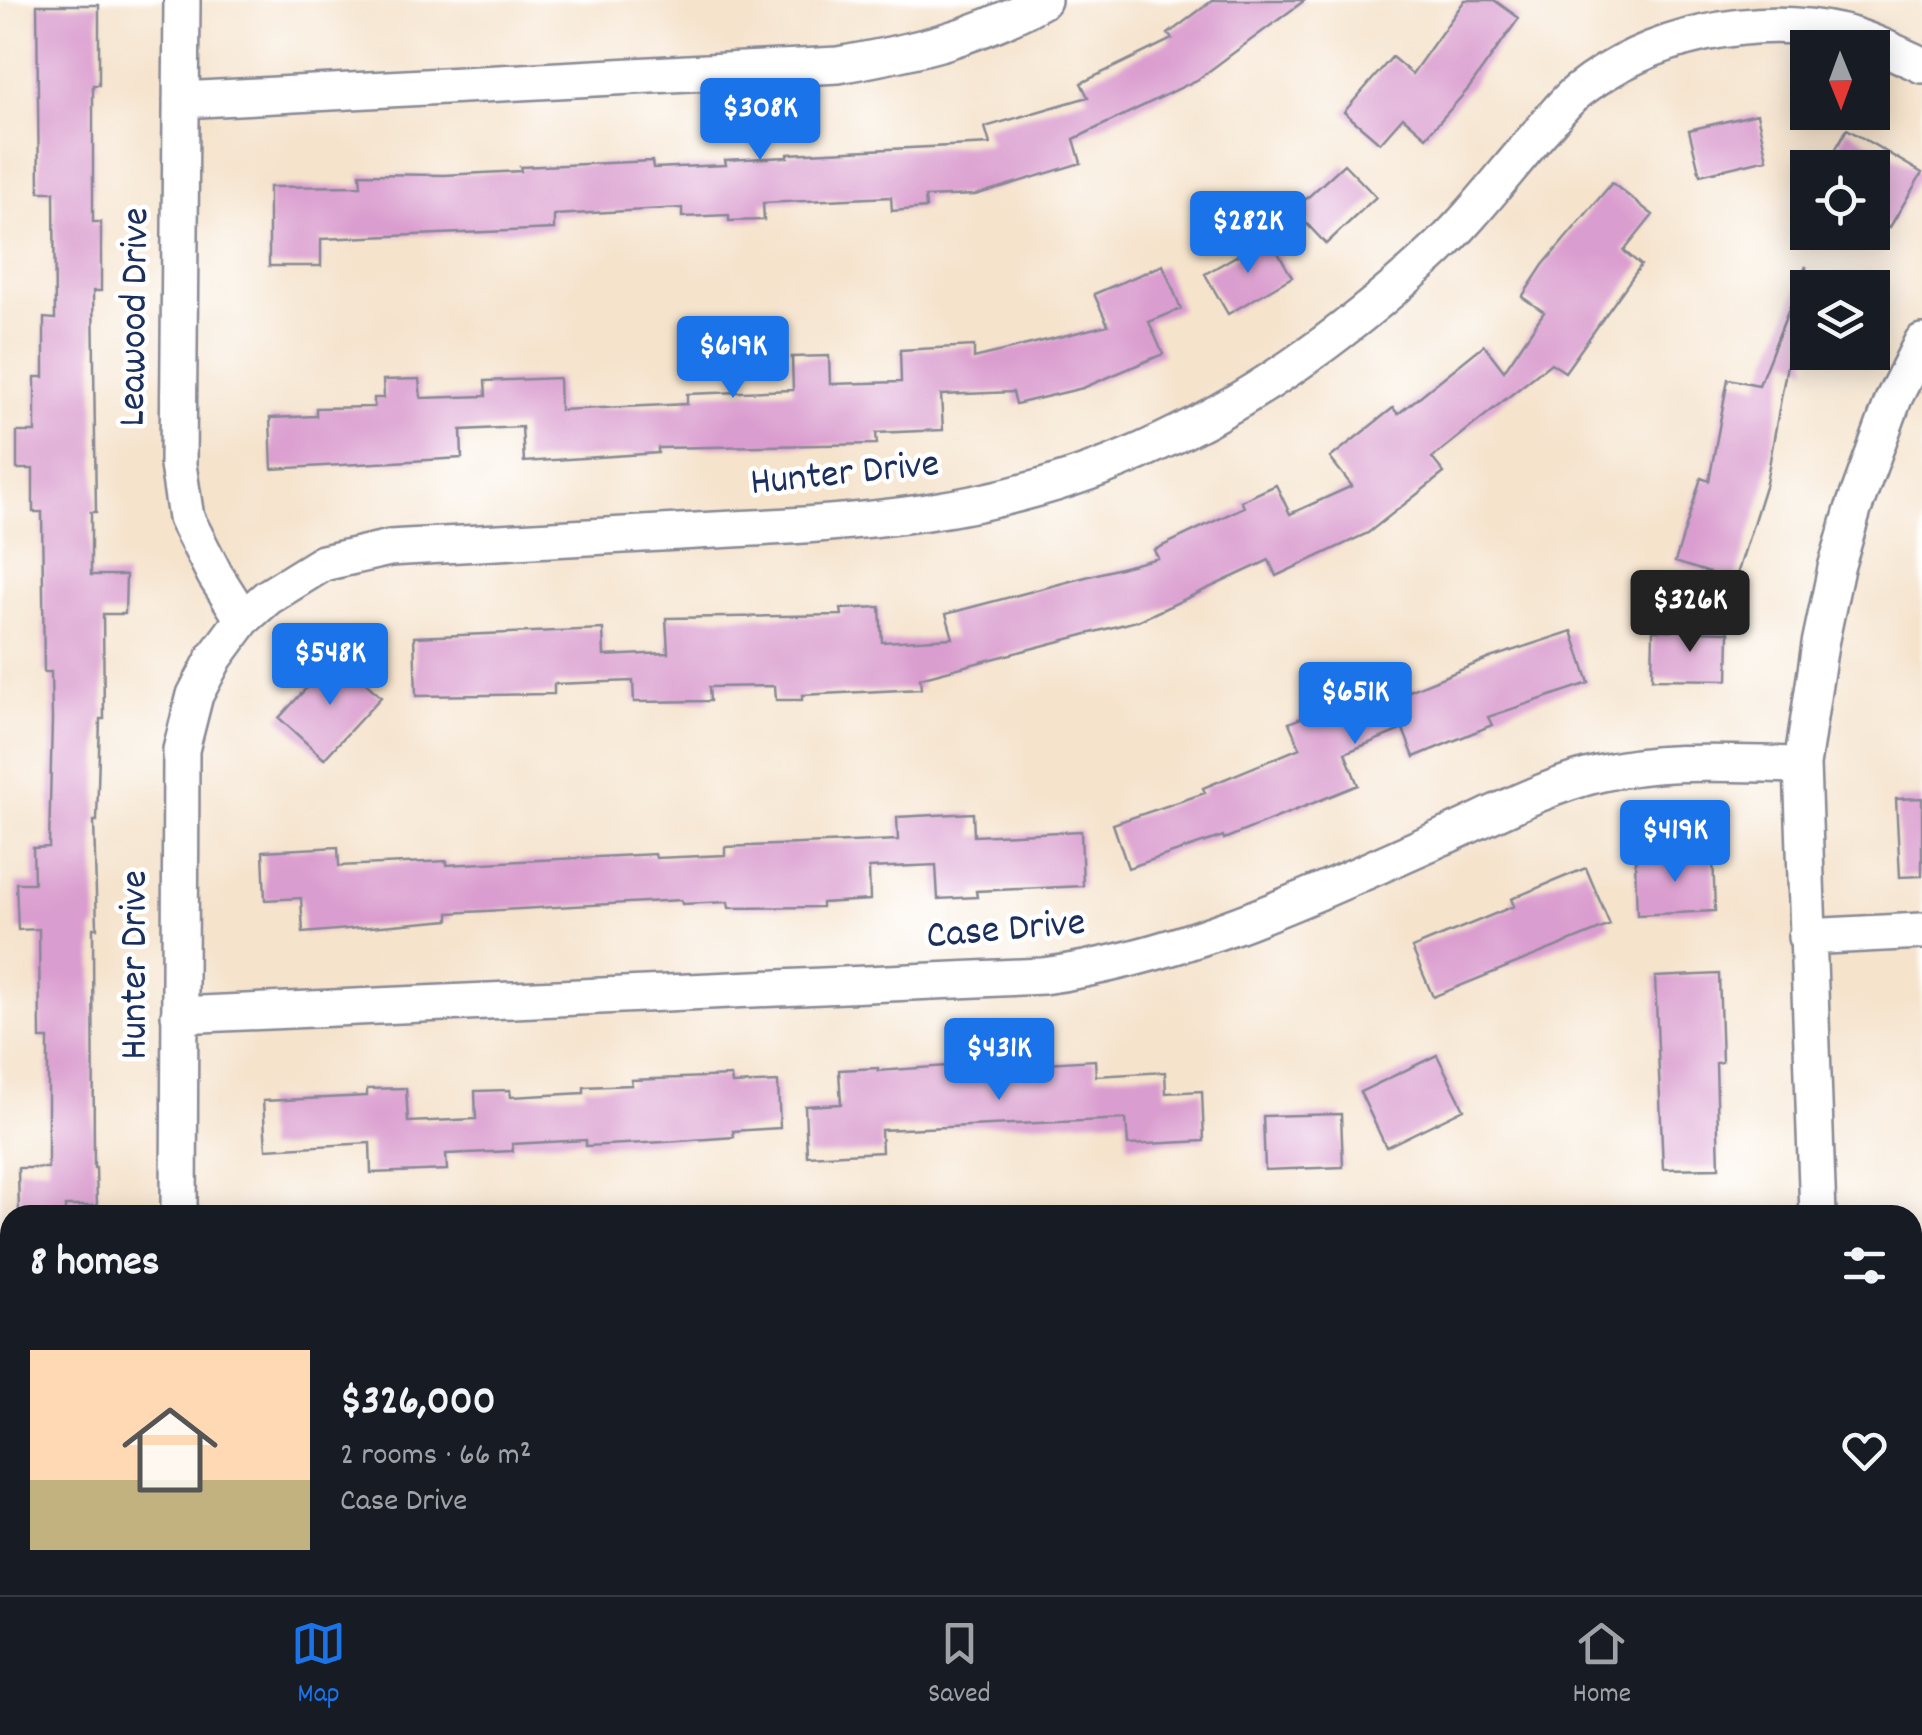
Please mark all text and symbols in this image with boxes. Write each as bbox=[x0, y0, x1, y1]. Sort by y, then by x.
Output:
north arrow bbox=[1790, 30, 1890, 130]
map controls bbox=[1790, 30, 1890, 370]
pin: $308K bbox=[690, 78, 830, 163]
text: $308K bbox=[722, 87, 798, 133]
button: locate bbox=[1790, 150, 1890, 250]
pin: $282K bbox=[1178, 191, 1318, 276]
text: $282K bbox=[1212, 200, 1284, 246]
street label: Leawood Drive bbox=[107, 207, 167, 427]
button: layers bbox=[1790, 270, 1890, 370]
pin: $619K bbox=[663, 316, 803, 401]
text: $619K bbox=[699, 325, 767, 371]
street label: Hunter Drive bbox=[748, 438, 942, 514]
pin: $326K bbox=[1620, 570, 1760, 655]
text: $326K bbox=[1653, 579, 1727, 625]
pin: $548K bbox=[260, 623, 400, 708]
text: $548K bbox=[294, 632, 366, 678]
pin: $651K bbox=[1285, 662, 1425, 747]
text: $651K bbox=[1321, 671, 1389, 717]
pin: $419K bbox=[1605, 800, 1745, 885]
text: $419K bbox=[1642, 809, 1708, 855]
street label: Hunter Drive bbox=[109, 870, 166, 1060]
street label: Case Drive bbox=[924, 897, 1088, 967]
pin: $431K bbox=[929, 1018, 1069, 1103]
text: $431K bbox=[966, 1027, 1032, 1073]
text: 8 homes bbox=[30, 1235, 159, 1295]
icon: filters bbox=[1837, 1238, 1892, 1293]
text: $326,000 bbox=[340, 1374, 496, 1434]
icon: home bbox=[110, 1390, 230, 1510]
icon: heart bbox=[1837, 1423, 1892, 1478]
text: 2 rooms · 66 m² bbox=[340, 1434, 531, 1480]
text: Case Drive bbox=[340, 1480, 467, 1526]
tab: Map bbox=[291, 1616, 346, 1716]
tab: Saved bbox=[928, 1616, 991, 1716]
tab: Home bbox=[1573, 1616, 1631, 1716]

